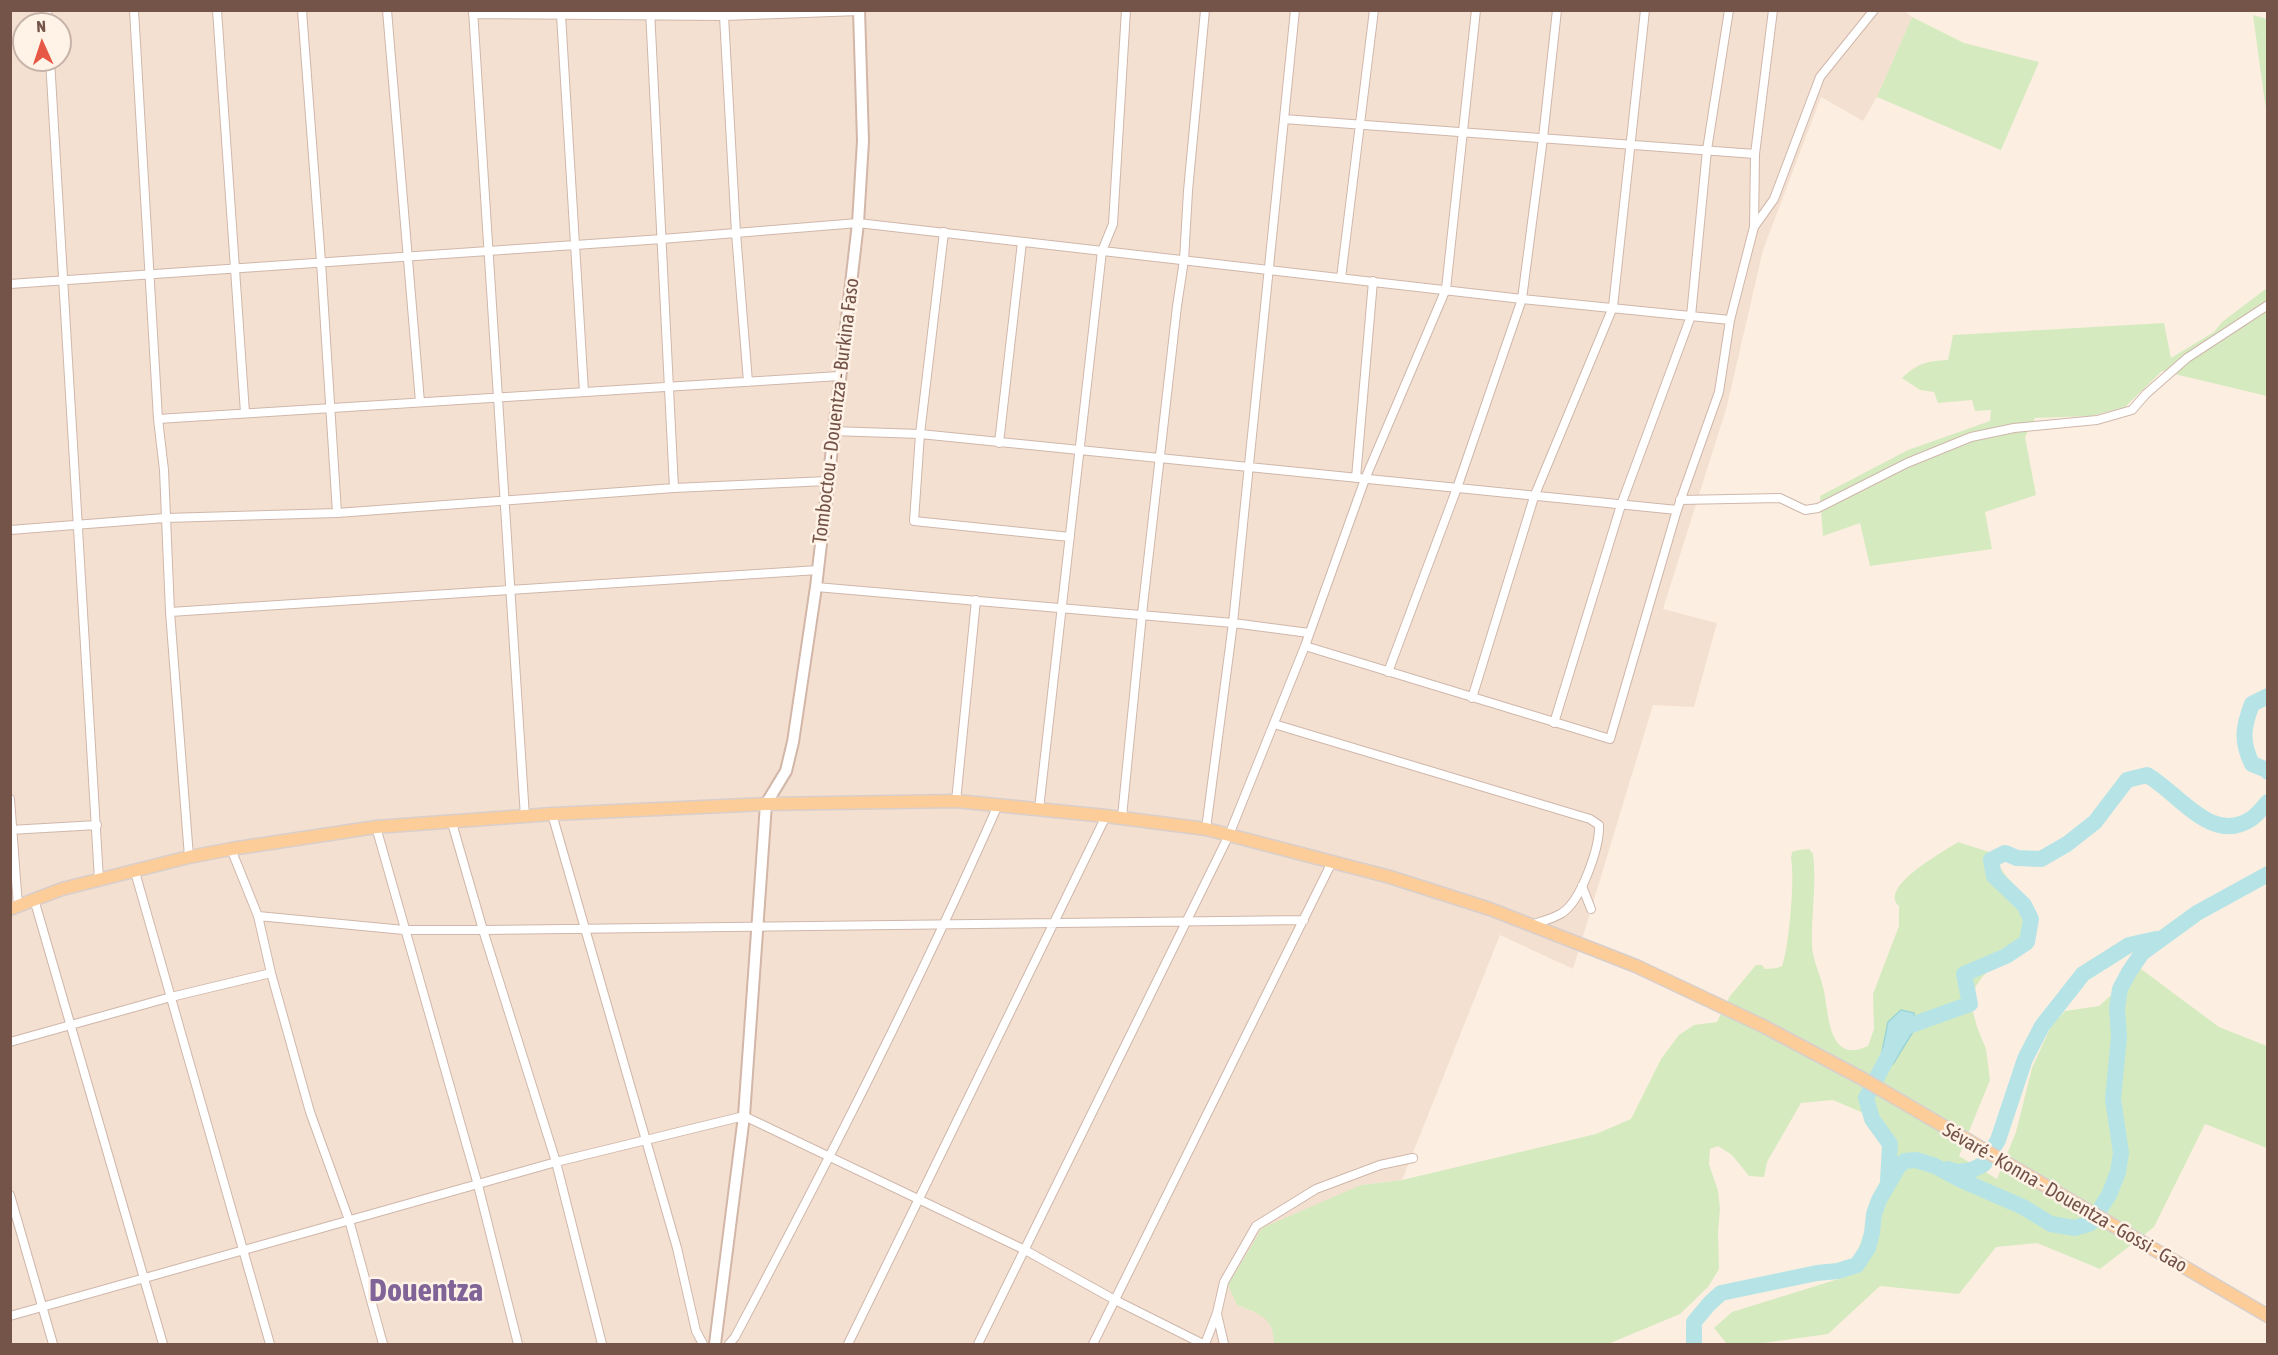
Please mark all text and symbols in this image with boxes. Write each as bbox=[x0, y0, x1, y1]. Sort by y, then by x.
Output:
north arrow bbox=[12, 12, 72, 72]
text: N bbox=[36, 17, 46, 35]
street label: Tomboctou - Douentza - Burkina Faso bbox=[808, 277, 864, 545]
street label: Sévaré - Konna - Douentza - Gossi - Gao bbox=[1938, 1118, 2192, 1278]
district label: Douentza bbox=[369, 1272, 483, 1310]

